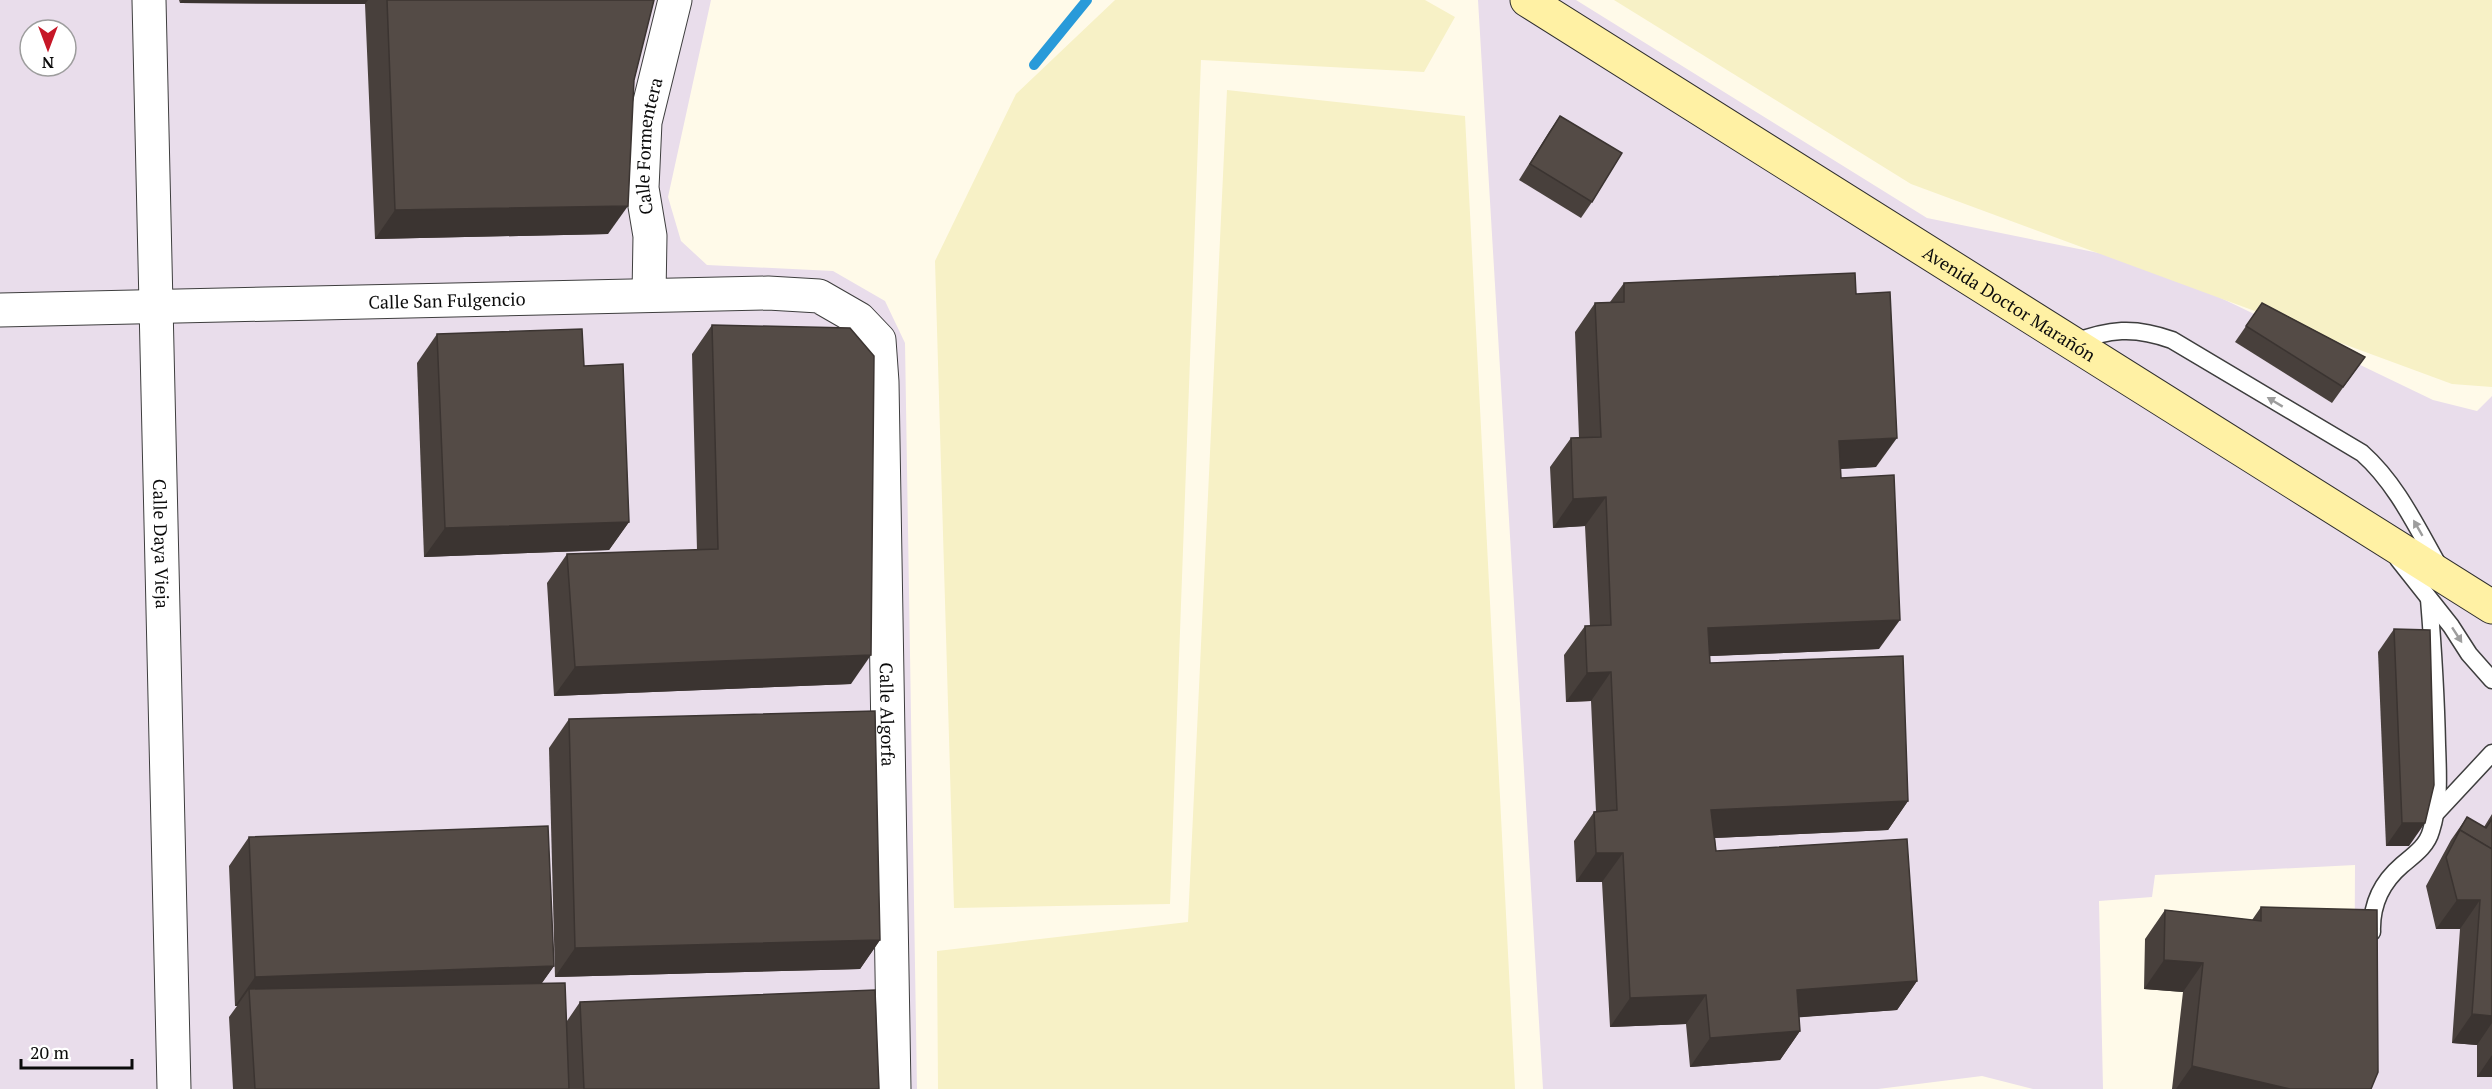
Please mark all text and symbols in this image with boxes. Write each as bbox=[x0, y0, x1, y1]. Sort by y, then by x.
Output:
north arrow bbox=[18, 18, 78, 78]
text: N bbox=[42, 52, 54, 74]
street label: Calle Formentera bbox=[630, 75, 668, 217]
street label: Avenida Doctor Marañón bbox=[1919, 240, 2101, 367]
street label: Calle San Fulgencio bbox=[368, 286, 526, 314]
one-way arrow bbox=[2267, 396, 2283, 407]
street label: Calle Daya Vieja bbox=[148, 479, 175, 609]
one-way arrow bbox=[2412, 520, 2423, 536]
one-way arrow bbox=[2451, 627, 2462, 643]
street label: Calle Algorfa bbox=[875, 662, 901, 767]
scale bar bbox=[21, 1032, 132, 1070]
text: 20 m bbox=[30, 1040, 70, 1064]

